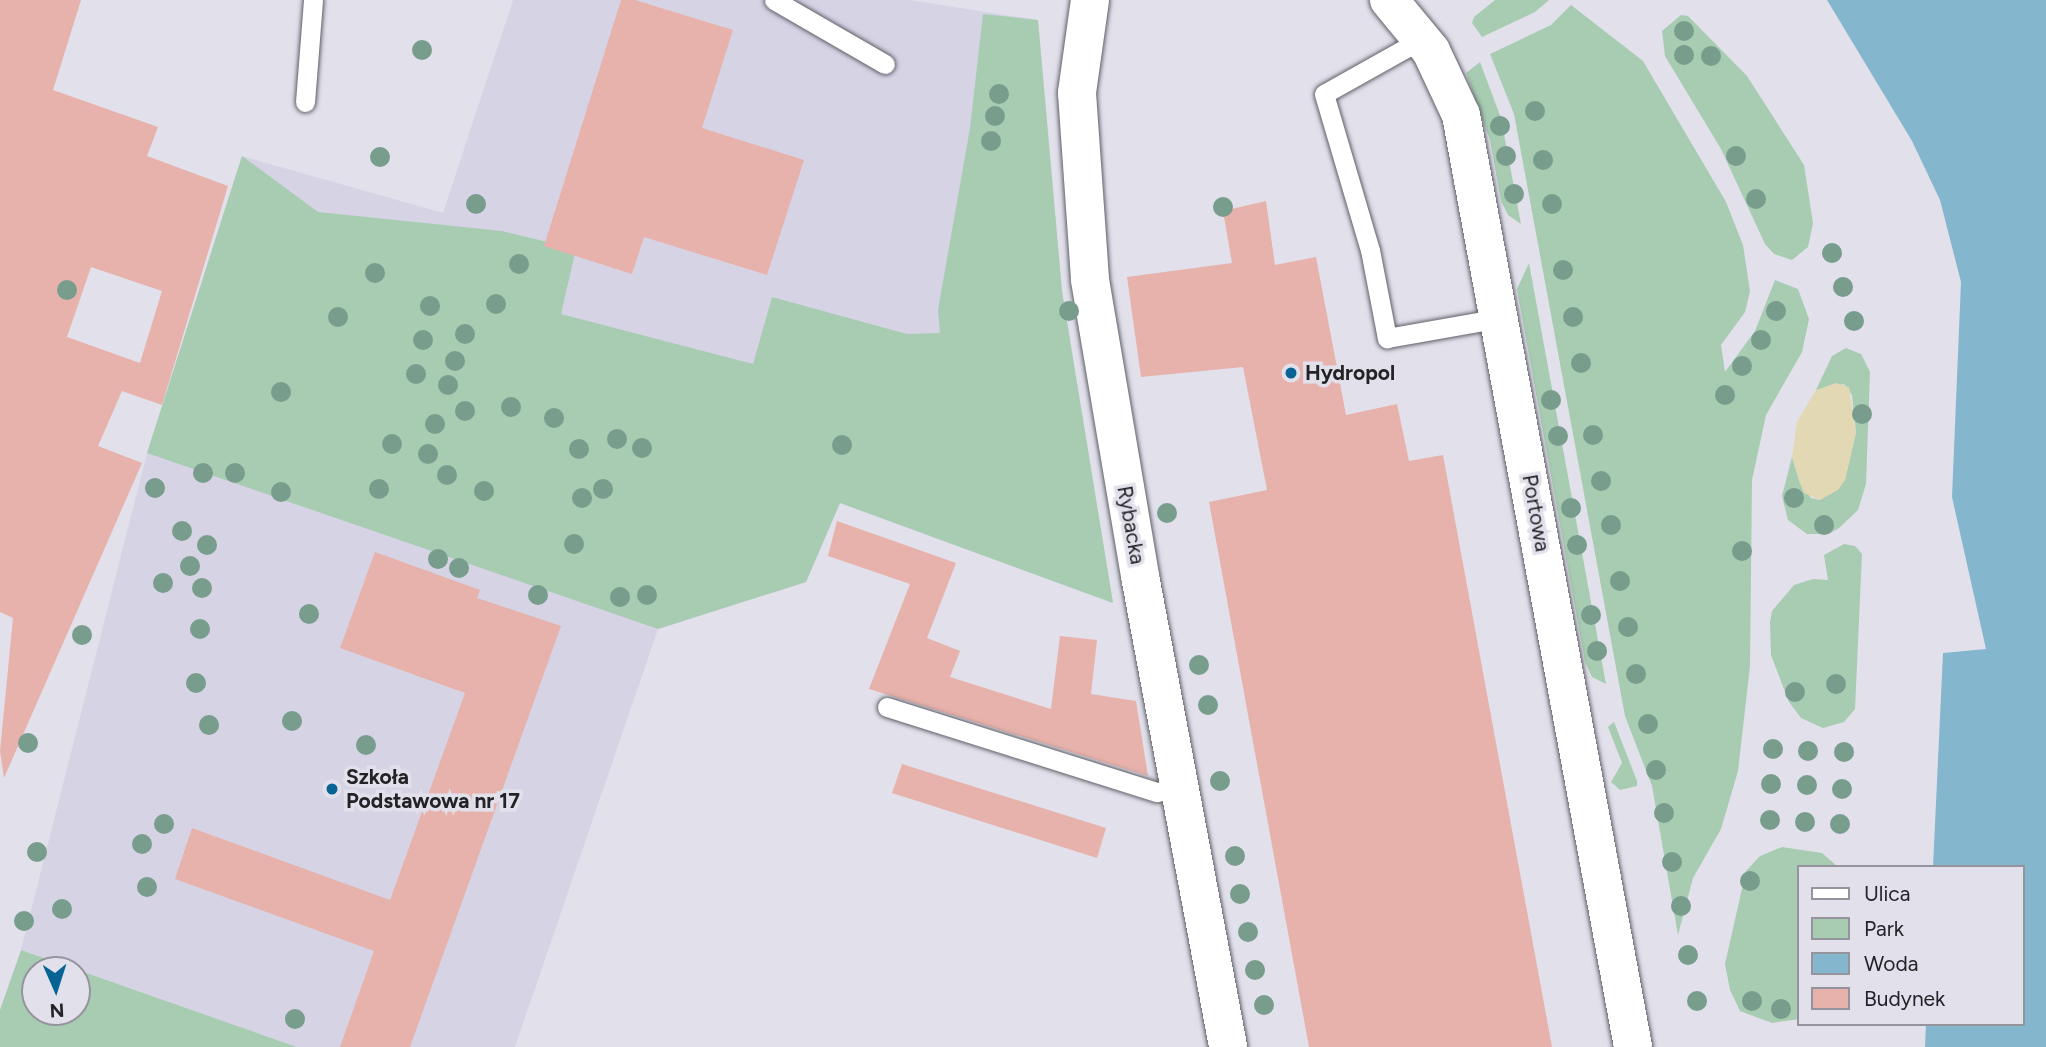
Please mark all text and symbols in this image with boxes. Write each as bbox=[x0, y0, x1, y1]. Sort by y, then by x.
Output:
place label: Hydropol bbox=[1305, 360, 1395, 386]
marker: Hydropol bbox=[1283, 365, 1299, 381]
street label: Portowa bbox=[1517, 472, 1555, 554]
street label: Rybacka bbox=[1112, 484, 1150, 566]
place label: Szkoła Podstawowa nr 17 bbox=[346, 764, 520, 814]
marker: Szkoła Podstawowa nr 17 bbox=[324, 781, 340, 797]
legend bbox=[1798, 865, 2025, 1026]
text: Ulica bbox=[1864, 881, 1910, 906]
text: Park bbox=[1864, 916, 1904, 941]
text: Woda bbox=[1864, 951, 1919, 976]
north arrow bbox=[21, 956, 91, 1026]
text: Budynek bbox=[1864, 986, 1945, 1011]
text: N bbox=[49, 999, 65, 1022]

